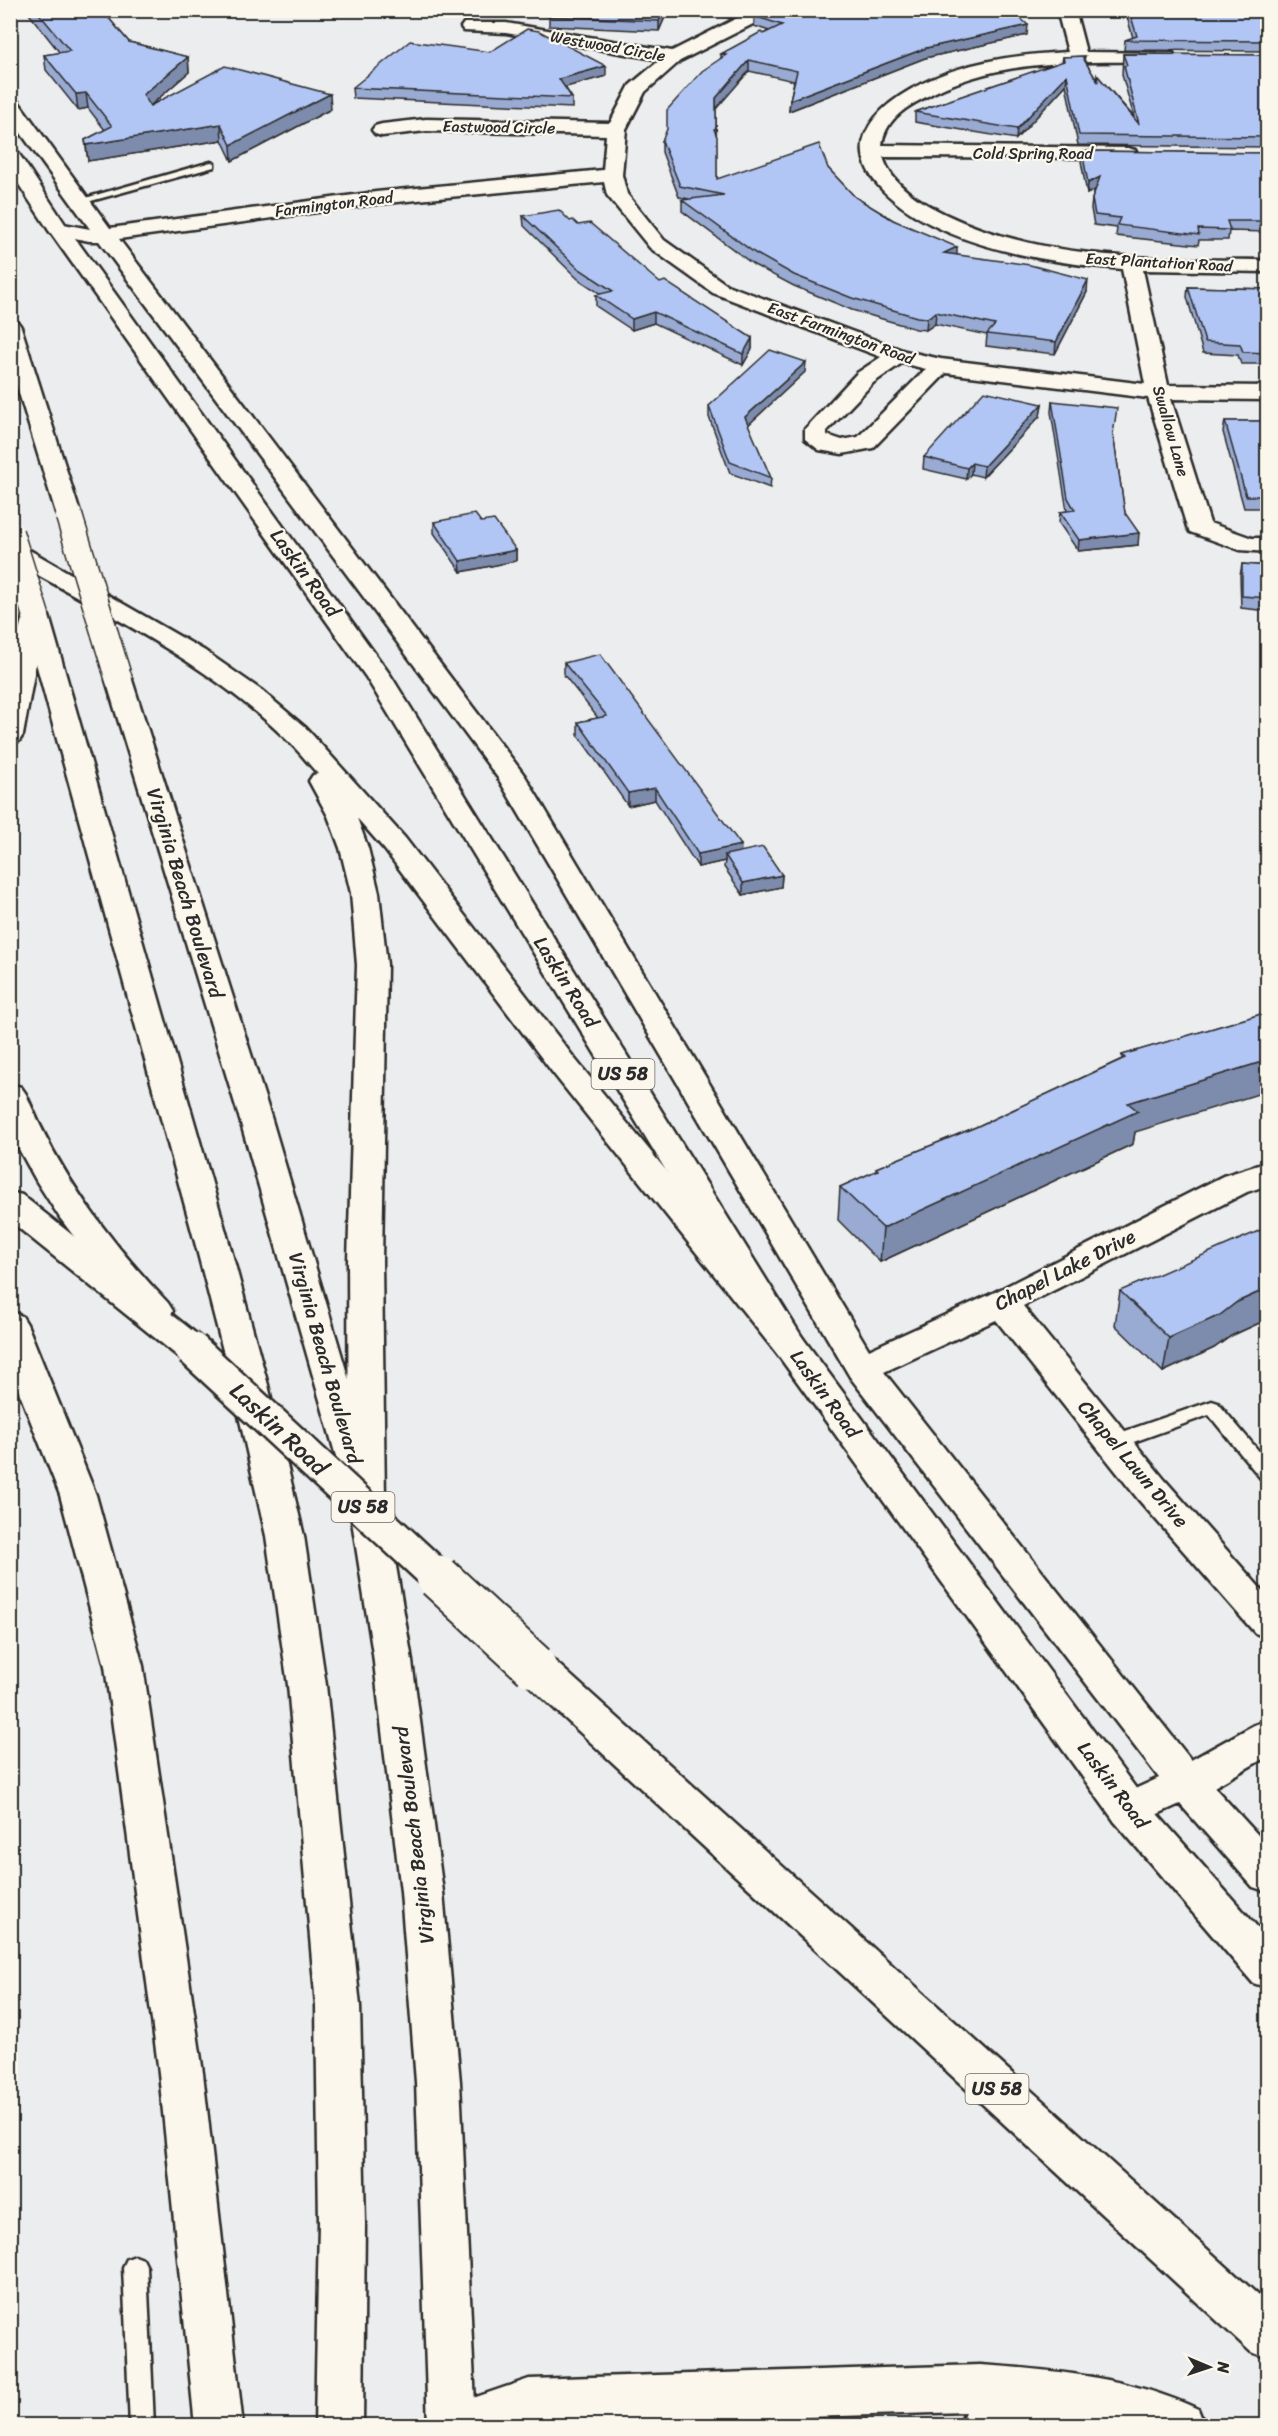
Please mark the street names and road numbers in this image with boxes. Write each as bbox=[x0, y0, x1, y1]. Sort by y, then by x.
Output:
street label: Westwood Circle bbox=[548, 22, 668, 70]
street label: Eastwood Circle bbox=[442, 112, 556, 142]
street label: Cold Spring Road bbox=[973, 139, 1095, 168]
street label: Farmington Road bbox=[273, 182, 396, 226]
street label: East Plantation Road bbox=[1085, 244, 1235, 280]
street label: East Farmington Road bbox=[764, 293, 920, 374]
street label: Swallow Lane bbox=[1144, 382, 1198, 480]
street label: Laskin Road bbox=[260, 521, 350, 626]
street label: Virginia Beach Boulevard bbox=[136, 783, 234, 1004]
street label: Laskin Road bbox=[524, 929, 609, 1036]
road number: US 58 bbox=[592, 1059, 654, 1089]
street label: Chapel Lake Drive bbox=[988, 1219, 1142, 1321]
street label: Virginia Beach Boulevard bbox=[278, 1248, 372, 1469]
street label: Laskin Road bbox=[780, 1342, 870, 1447]
street label: Laskin Road bbox=[219, 1371, 340, 1488]
street label: Chapel Lawn Drive bbox=[1068, 1392, 1198, 1536]
road number: US 58 bbox=[332, 1492, 394, 1522]
street label: Virginia Beach Boulevard bbox=[383, 1723, 445, 1946]
street label: Laskin Road bbox=[1068, 1733, 1159, 1838]
road number: US 58 bbox=[966, 2074, 1028, 2104]

